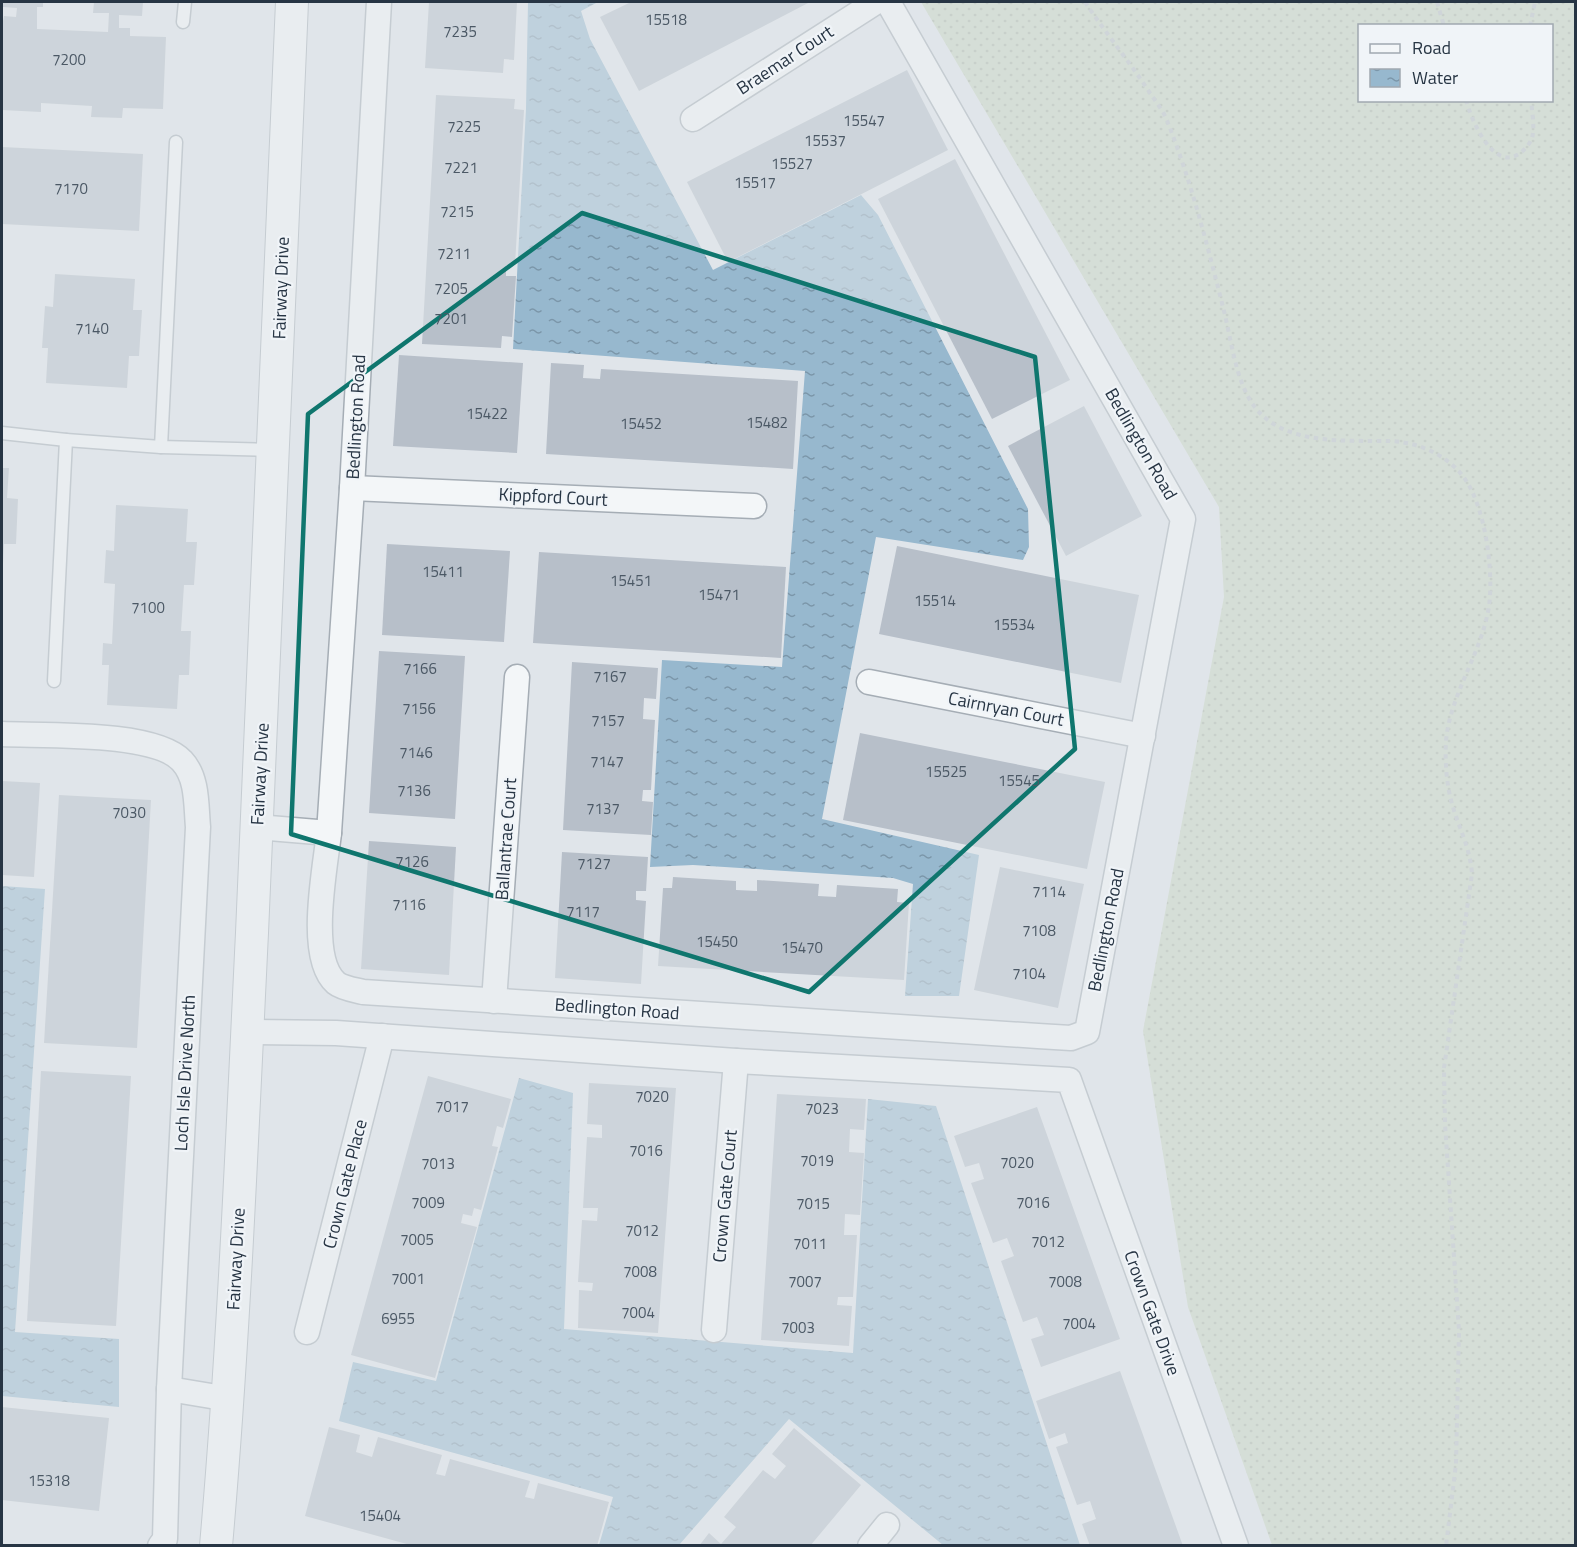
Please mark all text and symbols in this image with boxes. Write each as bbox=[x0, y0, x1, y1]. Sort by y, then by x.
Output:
house number: 15518 bbox=[645, 8, 687, 31]
street label: Braemar Court bbox=[731, 18, 839, 101]
house number: 7235 bbox=[443, 20, 477, 43]
legend bbox=[1358, 24, 1553, 102]
text: Road bbox=[1412, 34, 1451, 61]
house number: 7200 bbox=[52, 48, 86, 71]
text: Water bbox=[1412, 64, 1458, 91]
house number: 15547 bbox=[843, 109, 885, 132]
house number: 7225 bbox=[447, 115, 481, 138]
house number: 15537 bbox=[804, 129, 846, 152]
house number: 15527 bbox=[771, 152, 813, 175]
house number: 7221 bbox=[444, 156, 478, 179]
house number: 15517 bbox=[734, 171, 776, 194]
house number: 7170 bbox=[54, 177, 88, 200]
house number: 7215 bbox=[440, 200, 474, 223]
street label: Fairway Drive bbox=[265, 236, 296, 340]
house number: 7211 bbox=[437, 242, 471, 265]
house number: 7205 bbox=[434, 277, 468, 300]
house number: 7201 bbox=[434, 307, 468, 330]
house number: 7140 bbox=[75, 317, 109, 340]
street label: Bedlington Road bbox=[339, 354, 372, 480]
street label: Bedlington Road bbox=[1098, 383, 1184, 505]
house number: 15422 bbox=[466, 402, 508, 425]
house number: 15482 bbox=[746, 411, 788, 434]
house number: 15452 bbox=[620, 412, 662, 435]
street label: Kippford Court bbox=[498, 480, 609, 513]
house number: 15411 bbox=[422, 560, 464, 583]
house number: 15451 bbox=[610, 569, 652, 592]
house number: 15471 bbox=[698, 583, 740, 606]
house number: 15514 bbox=[914, 589, 956, 612]
house number: 7100 bbox=[131, 596, 165, 619]
house number: 15534 bbox=[993, 613, 1035, 636]
house number: 7166 bbox=[403, 657, 437, 680]
house number: 7167 bbox=[593, 665, 627, 688]
street label: Cairnryan Court bbox=[946, 684, 1067, 733]
house number: 7156 bbox=[402, 697, 436, 720]
house number: 7157 bbox=[591, 709, 625, 732]
street label: Fairway Drive bbox=[243, 722, 276, 826]
house number: 7146 bbox=[399, 741, 433, 764]
house number: 7147 bbox=[590, 750, 624, 773]
house number: 15525 bbox=[925, 760, 967, 783]
house number: 15545 bbox=[998, 769, 1040, 792]
street label: Ballantrae Court bbox=[488, 776, 523, 901]
house number: 7136 bbox=[397, 779, 431, 802]
house number: 7137 bbox=[586, 797, 620, 820]
house number: 7030 bbox=[112, 801, 146, 824]
house number: 7126 bbox=[395, 850, 429, 873]
house number: 7127 bbox=[577, 852, 611, 875]
street label: Bedlington Road bbox=[1080, 866, 1131, 994]
house number: 7114 bbox=[1032, 880, 1066, 903]
house number: 7116 bbox=[392, 893, 426, 916]
house number: 7117 bbox=[566, 900, 600, 923]
house number: 7108 bbox=[1022, 919, 1056, 942]
house number: 15450 bbox=[696, 930, 738, 953]
house number: 15470 bbox=[781, 936, 823, 959]
house number: 7104 bbox=[1012, 962, 1046, 985]
street label: Bedlington Road bbox=[554, 991, 680, 1026]
street label: Loch Isle Drive North bbox=[167, 994, 202, 1152]
house number: 7020 bbox=[635, 1085, 669, 1108]
house number: 7017 bbox=[435, 1095, 469, 1118]
house number: 7023 bbox=[805, 1097, 839, 1120]
street label: Crown Gate Place bbox=[315, 1116, 374, 1252]
street label: Crown Gate Court bbox=[705, 1128, 744, 1263]
house number: 7016 bbox=[629, 1139, 663, 1162]
house number: 7019 bbox=[800, 1149, 834, 1172]
house number: 7020 bbox=[1000, 1151, 1034, 1174]
house number: 7013 bbox=[421, 1152, 455, 1175]
house number: 7009 bbox=[411, 1191, 445, 1214]
house number: 7016 bbox=[1016, 1191, 1050, 1214]
house number: 7015 bbox=[796, 1192, 830, 1215]
street label: Fairway Drive bbox=[219, 1207, 252, 1311]
house number: 7012 bbox=[625, 1219, 659, 1242]
house number: 7005 bbox=[400, 1228, 434, 1251]
house number: 7012 bbox=[1031, 1230, 1065, 1253]
house number: 7011 bbox=[793, 1232, 827, 1255]
street label: Crown Gate Drive bbox=[1117, 1246, 1188, 1379]
house number: 7008 bbox=[623, 1260, 657, 1283]
house number: 7001 bbox=[391, 1267, 425, 1290]
house number: 7007 bbox=[788, 1270, 822, 1293]
house number: 7008 bbox=[1048, 1270, 1082, 1293]
house number: 7004 bbox=[621, 1301, 655, 1324]
house number: 6955 bbox=[381, 1307, 415, 1330]
house number: 7004 bbox=[1062, 1312, 1096, 1335]
house number: 7003 bbox=[781, 1316, 815, 1339]
house number: 15318 bbox=[28, 1469, 70, 1492]
house number: 15404 bbox=[359, 1504, 401, 1527]

